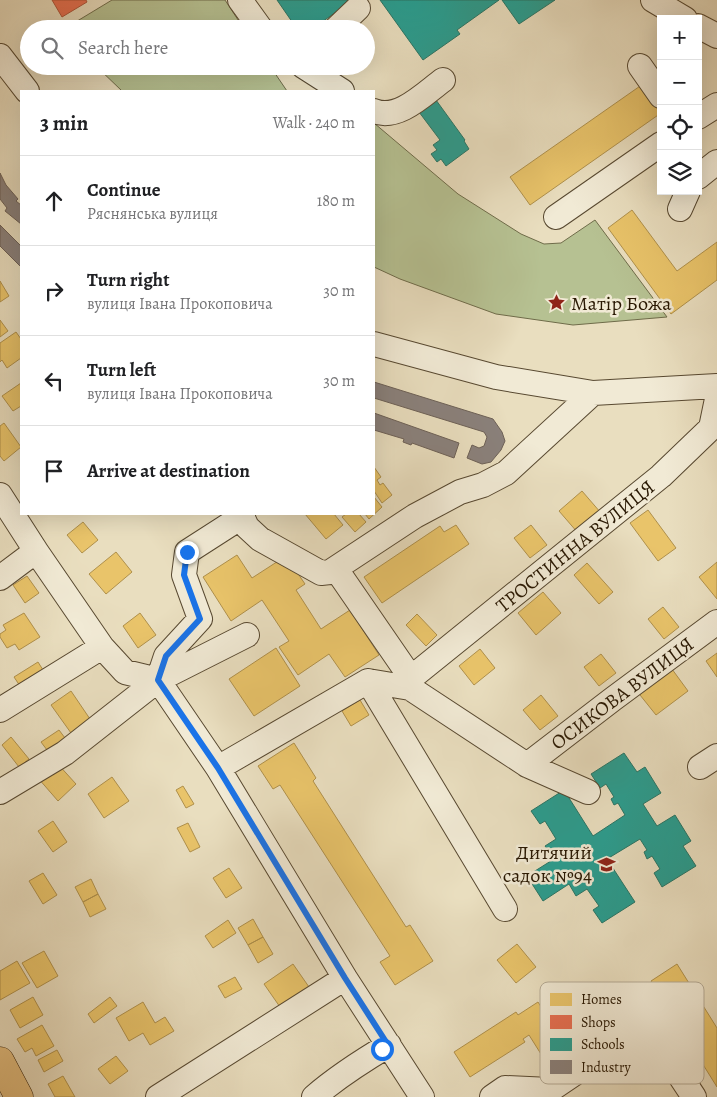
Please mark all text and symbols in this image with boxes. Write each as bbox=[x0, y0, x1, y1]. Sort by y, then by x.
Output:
map controls bbox=[657, 15, 702, 195]
button: + bbox=[657, 15, 702, 60]
search box bbox=[20, 20, 375, 75]
icon: search bbox=[38, 34, 66, 62]
text: Search here bbox=[78, 35, 168, 61]
button: − bbox=[657, 60, 702, 105]
button: locate bbox=[657, 105, 702, 150]
text: 3 min bbox=[40, 109, 88, 137]
text: Walk · 240 m bbox=[273, 112, 355, 134]
button: layers bbox=[657, 150, 702, 195]
text: Continue bbox=[87, 177, 161, 203]
icon: ahead bbox=[40, 187, 68, 215]
text: 180 m bbox=[317, 190, 355, 212]
text: Ряснянська вулиця bbox=[87, 203, 218, 225]
text: Turn right bbox=[87, 267, 169, 293]
icon: right bbox=[40, 277, 68, 305]
text: 30 m bbox=[323, 280, 355, 302]
place label: Матір Божа bbox=[571, 290, 672, 317]
text: вулиця Івана Прокоповича bbox=[87, 293, 273, 315]
place icon: Матір Божа bbox=[547, 293, 567, 313]
text: Turn left bbox=[87, 357, 156, 383]
icon: left bbox=[40, 367, 68, 395]
text: 30 m bbox=[323, 370, 355, 392]
text: вулиця Івана Прокоповича bbox=[87, 383, 273, 405]
icon: arrive bbox=[40, 457, 68, 485]
text: Arrive at destination bbox=[87, 458, 250, 484]
street label: ТРОСТИННА ВУЛИЦЯ bbox=[490, 474, 660, 619]
route end bbox=[176, 541, 199, 564]
street label: ОСИКОВА ВУЛИЦЯ bbox=[545, 631, 699, 756]
place label: Дитячий садок №94 bbox=[503, 839, 592, 889]
school or university icon: Дитячий садок №94 bbox=[596, 854, 616, 874]
legend bbox=[540, 982, 704, 1084]
text: Homes bbox=[581, 990, 622, 1009]
text: Shops bbox=[581, 1013, 616, 1032]
text: Schools bbox=[581, 1035, 625, 1054]
route start bbox=[371, 1038, 394, 1061]
text: Industry bbox=[581, 1058, 631, 1077]

